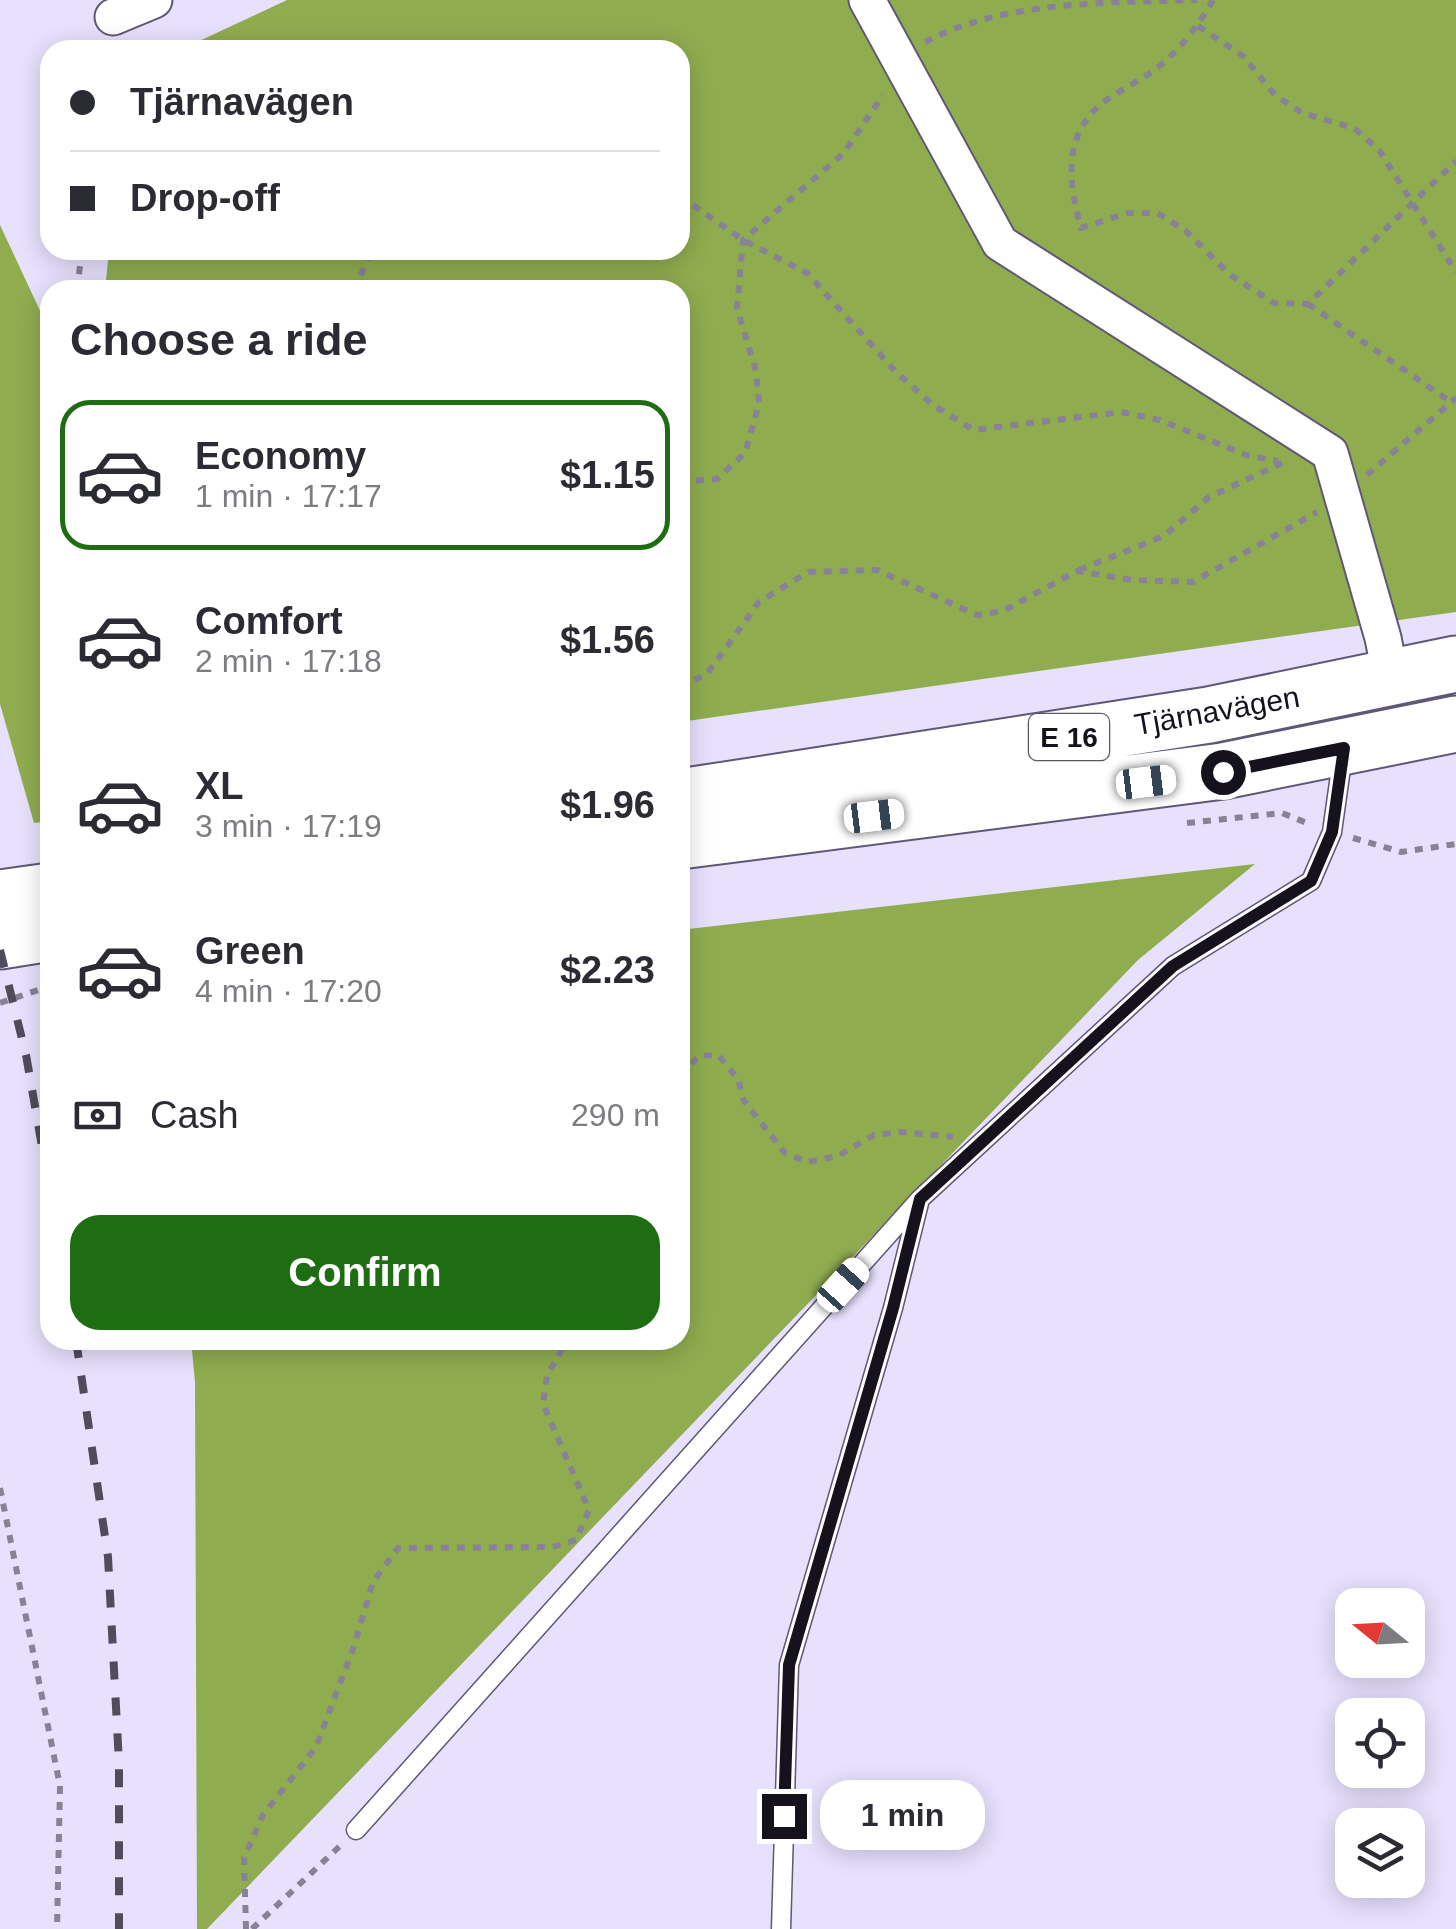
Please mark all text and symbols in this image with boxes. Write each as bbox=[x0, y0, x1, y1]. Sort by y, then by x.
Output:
text: Tjärnavägen bbox=[130, 81, 354, 123]
text: Drop-off bbox=[130, 177, 280, 219]
text: Choose a ride bbox=[70, 314, 368, 365]
icon: car bbox=[75, 430, 165, 520]
text: Economy bbox=[195, 435, 366, 477]
text: $1.15 bbox=[560, 454, 655, 496]
text: 1 min · 17:17 bbox=[195, 478, 382, 514]
icon: car bbox=[75, 595, 165, 685]
text: Comfort bbox=[195, 600, 343, 642]
text: $1.56 bbox=[560, 619, 655, 661]
text: 2 min · 17:18 bbox=[195, 643, 382, 679]
street label: Tjärnavägen bbox=[1132, 680, 1302, 741]
road number: E 16 bbox=[1029, 714, 1109, 760]
route start bbox=[1201, 750, 1246, 795]
icon: car bbox=[75, 760, 165, 850]
car bbox=[1114, 763, 1178, 801]
text: XL bbox=[195, 765, 244, 807]
text: $1.96 bbox=[560, 784, 655, 826]
car bbox=[842, 797, 906, 835]
text: 3 min · 17:19 bbox=[195, 808, 382, 844]
icon: car bbox=[75, 925, 165, 1015]
text: Green bbox=[195, 930, 305, 972]
text: $2.23 bbox=[560, 949, 655, 991]
text: 4 min · 17:20 bbox=[195, 973, 382, 1009]
icon: cash bbox=[70, 1088, 125, 1143]
text: Cash bbox=[150, 1094, 239, 1136]
text: 290 m bbox=[571, 1097, 660, 1133]
button: Confirm bbox=[70, 1215, 660, 1330]
car bbox=[812, 1253, 874, 1317]
north arrow bbox=[1335, 1588, 1425, 1678]
map controls bbox=[1335, 1588, 1425, 1898]
button: locate bbox=[1335, 1698, 1425, 1788]
callout: 1 min bbox=[819, 1781, 984, 1851]
route end bbox=[762, 1794, 807, 1839]
text: 1 min bbox=[861, 1797, 944, 1833]
button: layers bbox=[1335, 1808, 1425, 1898]

